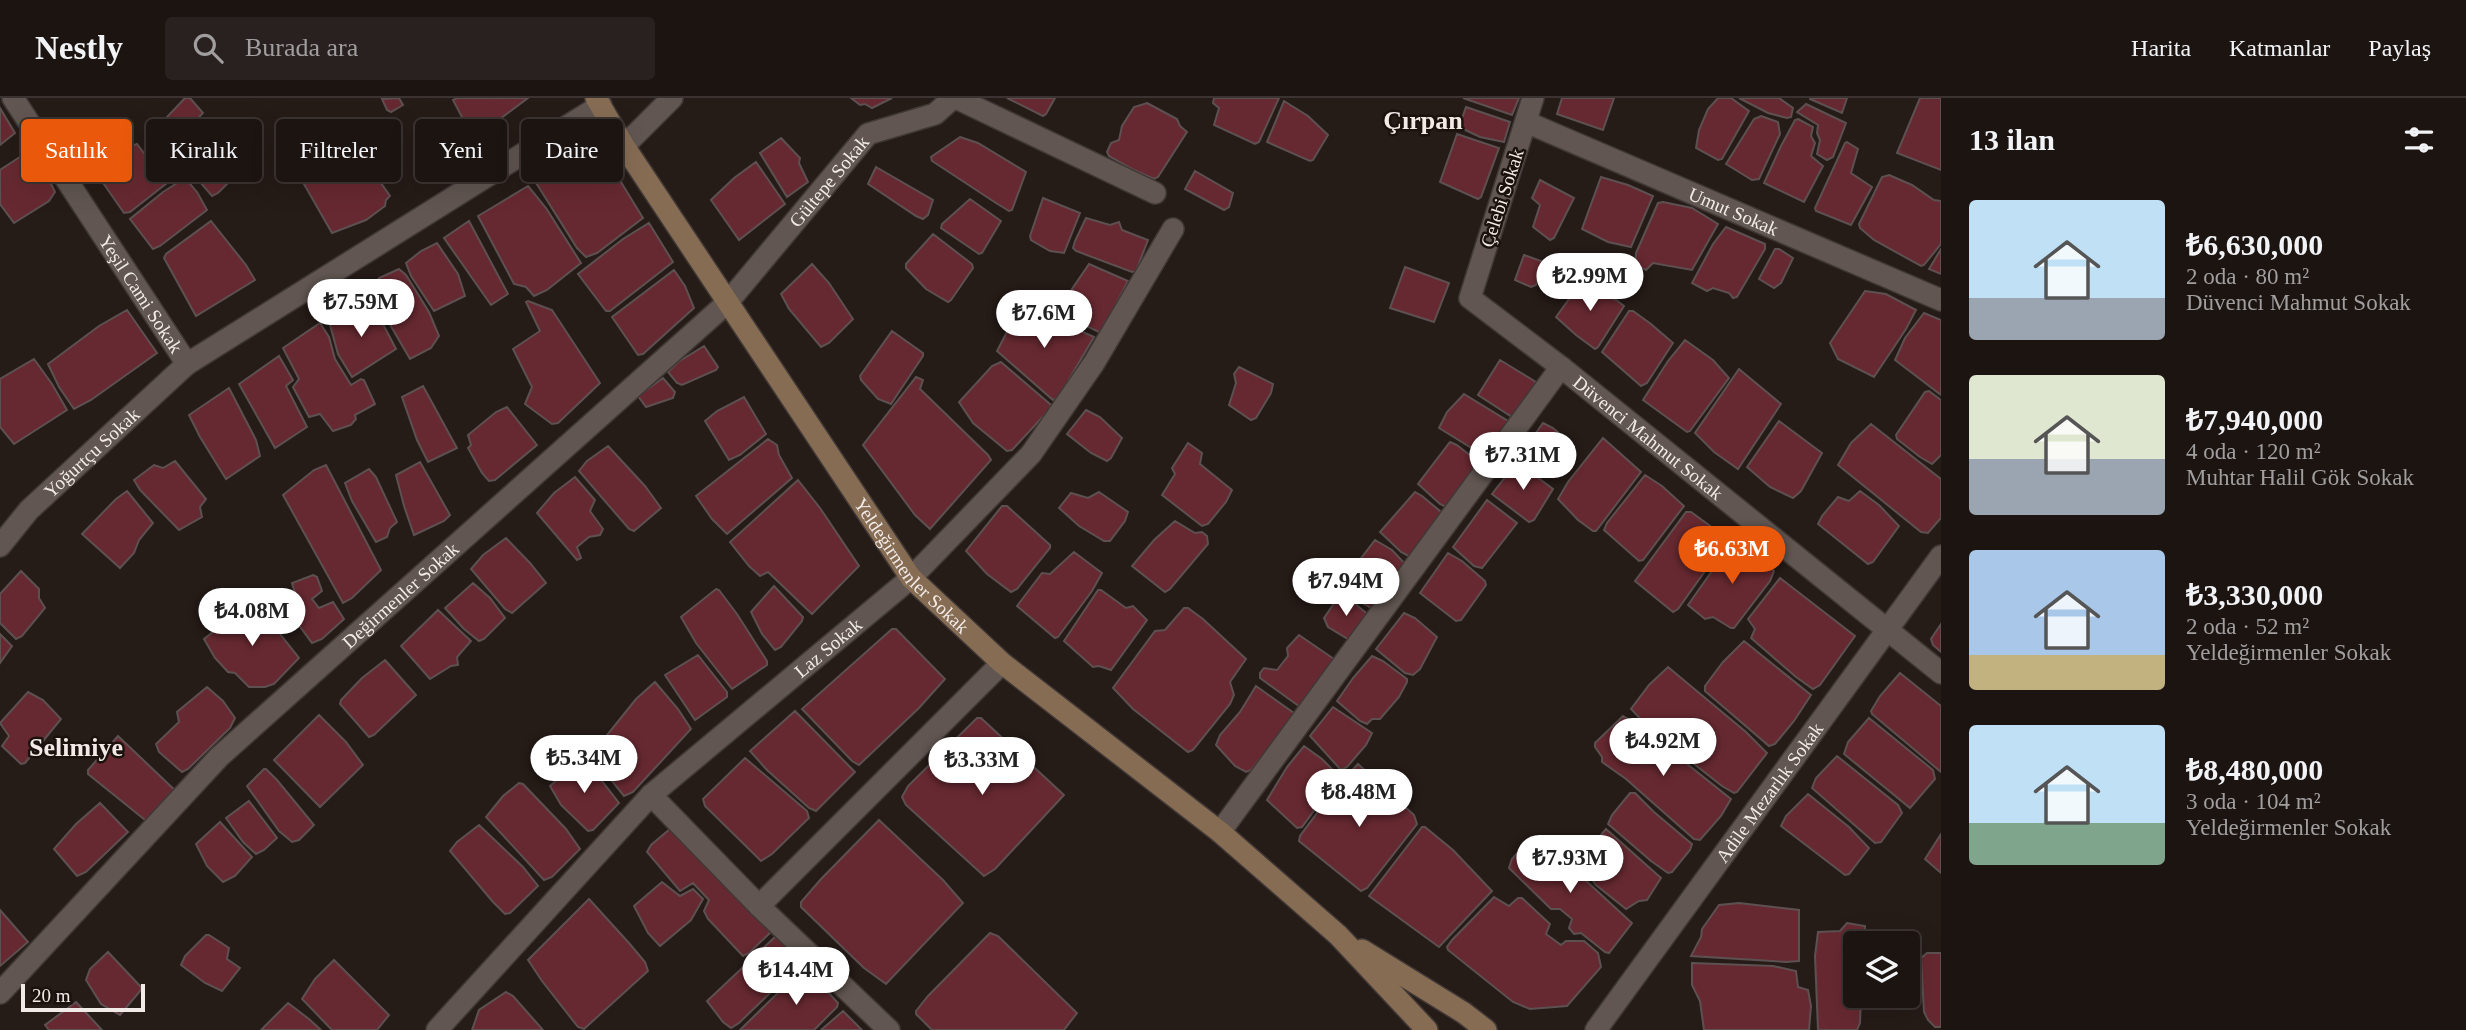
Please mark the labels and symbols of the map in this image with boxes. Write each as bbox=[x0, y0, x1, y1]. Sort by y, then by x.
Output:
district label: Çırpan bbox=[1383, 106, 1463, 135]
street label: Gültepe Sokak bbox=[785, 131, 873, 231]
street label: Çelebi Sokak bbox=[1476, 146, 1528, 250]
street label: Umut Sokak bbox=[1686, 183, 1782, 240]
street label: Yeşil Cami Sokak bbox=[95, 231, 188, 357]
pin: ₺2.99M bbox=[1533, 254, 1647, 313]
pin: ₺7.59M bbox=[304, 280, 418, 339]
pin: ₺7.6M bbox=[995, 290, 1093, 350]
street label: Düvenci Mahmut Sokak bbox=[1569, 371, 1728, 504]
street label: Yoğurtçu Sokak bbox=[39, 403, 144, 502]
pin: ₺7.31M bbox=[1466, 432, 1580, 492]
street label: Yeldeğirmenler Sokak bbox=[850, 494, 974, 638]
pin: ₺6.63M bbox=[1675, 526, 1789, 586]
street label: Değirmenler Sokak bbox=[338, 537, 463, 652]
pin: ₺7.94M bbox=[1289, 559, 1403, 618]
pin: ₺4.08M bbox=[195, 588, 309, 648]
street label: Laz Sokak bbox=[790, 613, 866, 681]
pin: ₺4.92M bbox=[1606, 718, 1720, 778]
street label: Adile Mezarlık Sokak bbox=[1711, 718, 1827, 866]
district label: Selimiye bbox=[29, 733, 123, 762]
pin: ₺5.34M bbox=[527, 736, 641, 795]
pin: ₺3.33M bbox=[925, 738, 1039, 797]
pin: ₺8.48M bbox=[1302, 770, 1416, 829]
pin: ₺7.93M bbox=[1513, 836, 1627, 895]
pin: ₺14.4M bbox=[739, 948, 853, 1007]
scale bar bbox=[21, 981, 145, 1013]

